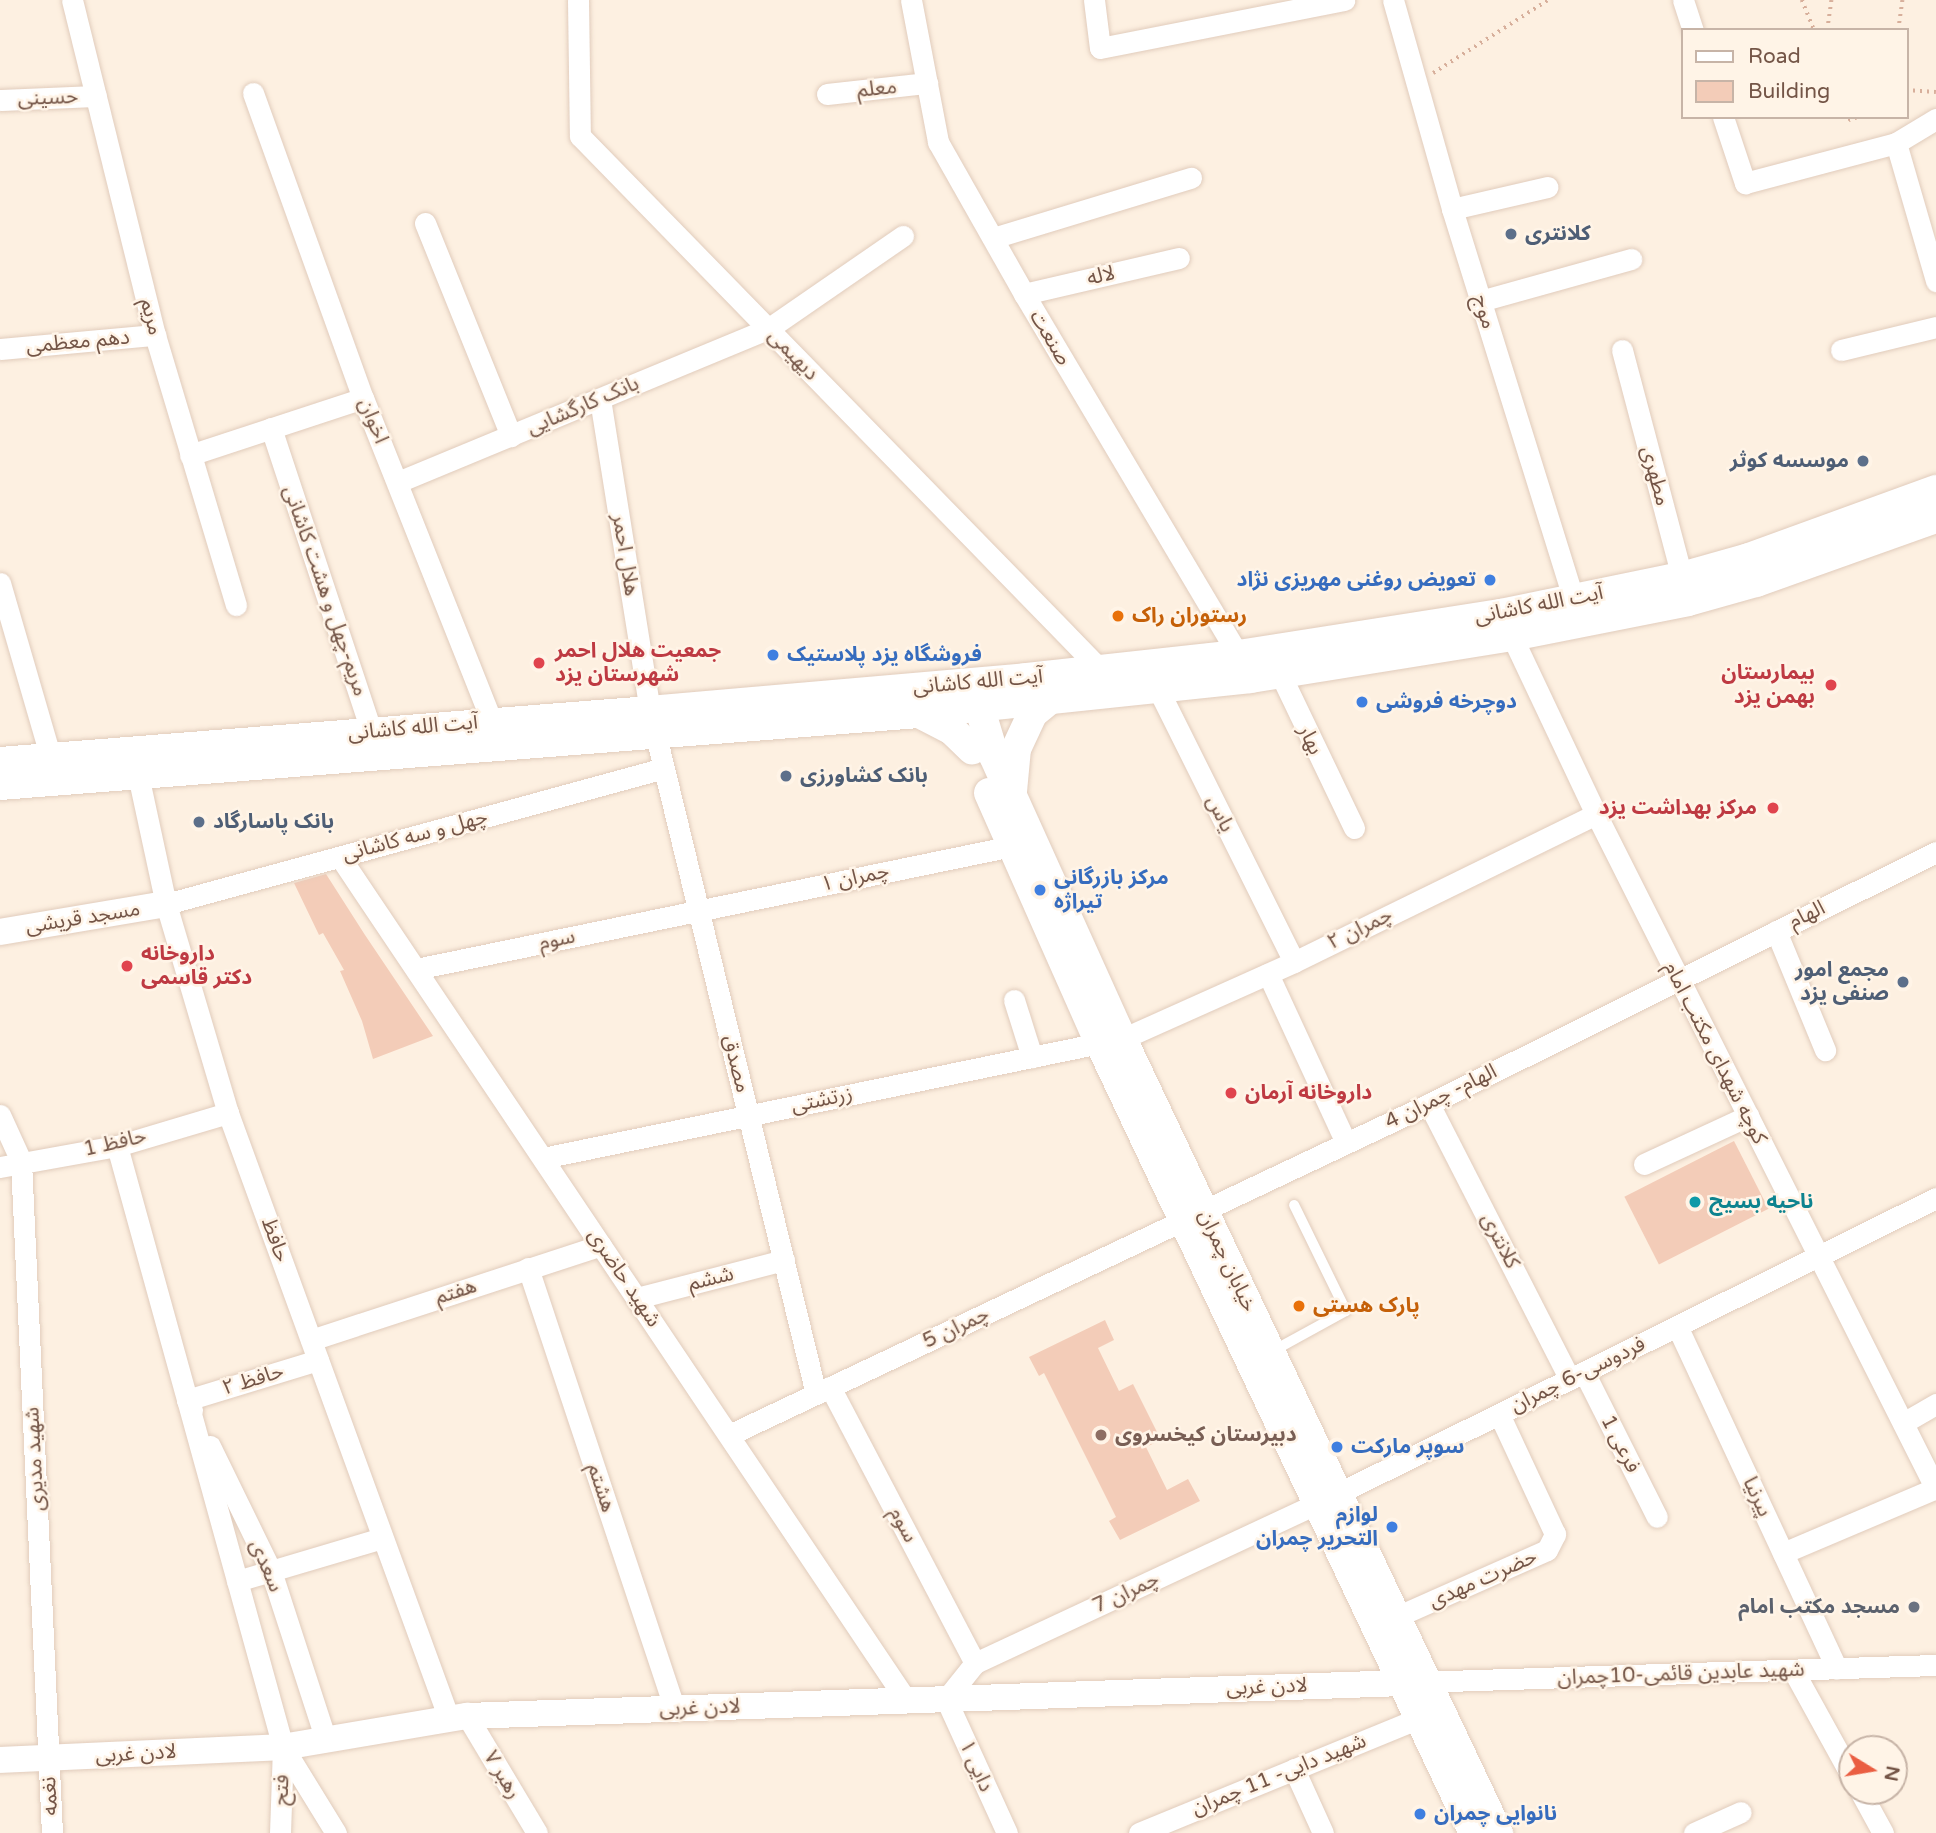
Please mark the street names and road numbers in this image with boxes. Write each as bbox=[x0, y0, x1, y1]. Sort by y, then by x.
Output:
street label: معلم bbox=[856, 74, 898, 104]
street label: حسینی bbox=[17, 84, 79, 112]
street label: لاله bbox=[1085, 261, 1117, 291]
street label: موج bbox=[1467, 292, 1501, 332]
street label: مریم bbox=[134, 296, 168, 338]
street label: صنعت bbox=[1024, 306, 1076, 370]
street label: دیهیمی bbox=[762, 324, 824, 386]
street label: دهم معظمی bbox=[25, 325, 131, 359]
street label: بانک کارگشایی bbox=[523, 371, 643, 441]
street label: اخوان bbox=[353, 395, 393, 447]
street label: مطهری bbox=[1635, 443, 1675, 509]
street label: مریم-چهل و هشت کاشانی bbox=[277, 483, 373, 699]
street label: هلال احمر bbox=[606, 512, 644, 598]
street label: آیت الله کاشانی bbox=[1473, 580, 1605, 630]
street label: آیت الله کاشانی bbox=[912, 664, 1044, 700]
street label: آیت الله کاشانی bbox=[347, 710, 479, 746]
street label: بهار bbox=[1292, 721, 1328, 759]
street label: یاس bbox=[1200, 791, 1240, 837]
street label: چهل و سه کاشانی bbox=[340, 805, 490, 867]
street label: چمران ۱ bbox=[819, 858, 891, 898]
street label: الهام bbox=[1785, 895, 1829, 935]
street label: مسجد قریشی bbox=[24, 897, 142, 939]
street label: چمران ۲ bbox=[1323, 903, 1397, 955]
street label: سوم bbox=[537, 924, 577, 956]
street label: کوچه شهدای مکتب امام bbox=[1658, 957, 1772, 1149]
street label: مصدق bbox=[717, 1033, 755, 1095]
street label: الهام- چمران 4 bbox=[1381, 1059, 1501, 1135]
street label: زرتشتی bbox=[789, 1081, 855, 1119]
street label: حافظ 1 bbox=[81, 1124, 149, 1162]
street label: خیابان چمران bbox=[1192, 1206, 1262, 1316]
street label: کلانتری bbox=[1475, 1209, 1525, 1273]
street label: حافظ bbox=[255, 1214, 295, 1266]
street label: شهید حاضری bbox=[582, 1224, 666, 1332]
street label: ششم bbox=[686, 1261, 736, 1297]
street label: هفتم bbox=[432, 1274, 480, 1310]
street label: چمران 5 bbox=[919, 1302, 993, 1354]
street label: فردوسی-6 چمران bbox=[1506, 1331, 1650, 1419]
street label: حافظ ۲ bbox=[219, 1359, 287, 1401]
street label: شهید مدیری bbox=[20, 1406, 50, 1512]
street label: فرعی 1 bbox=[1595, 1411, 1645, 1477]
street label: هشتم bbox=[581, 1461, 621, 1515]
street label: پیرنیا bbox=[1737, 1473, 1777, 1521]
street label: سوم bbox=[883, 1503, 923, 1547]
street label: سعدی bbox=[244, 1536, 288, 1596]
street label: حضرت مهدی bbox=[1425, 1544, 1541, 1614]
street label: چمران 7 bbox=[1089, 1567, 1163, 1619]
street label: شهید عابدین قائمی-10چمران bbox=[1557, 1657, 1805, 1691]
street label: لادن غربی bbox=[1226, 1673, 1308, 1701]
street label: لادن غربی bbox=[659, 1694, 741, 1722]
street label: شهید دایی- 11 چمران bbox=[1188, 1729, 1370, 1821]
street label: دایی ۱ bbox=[953, 1736, 999, 1796]
street label: لادن غربی bbox=[95, 1739, 177, 1769]
street label: رهبر ۷ bbox=[478, 1746, 526, 1804]
street label: فتح bbox=[269, 1774, 295, 1806]
street label: نغمه bbox=[36, 1776, 64, 1816]

